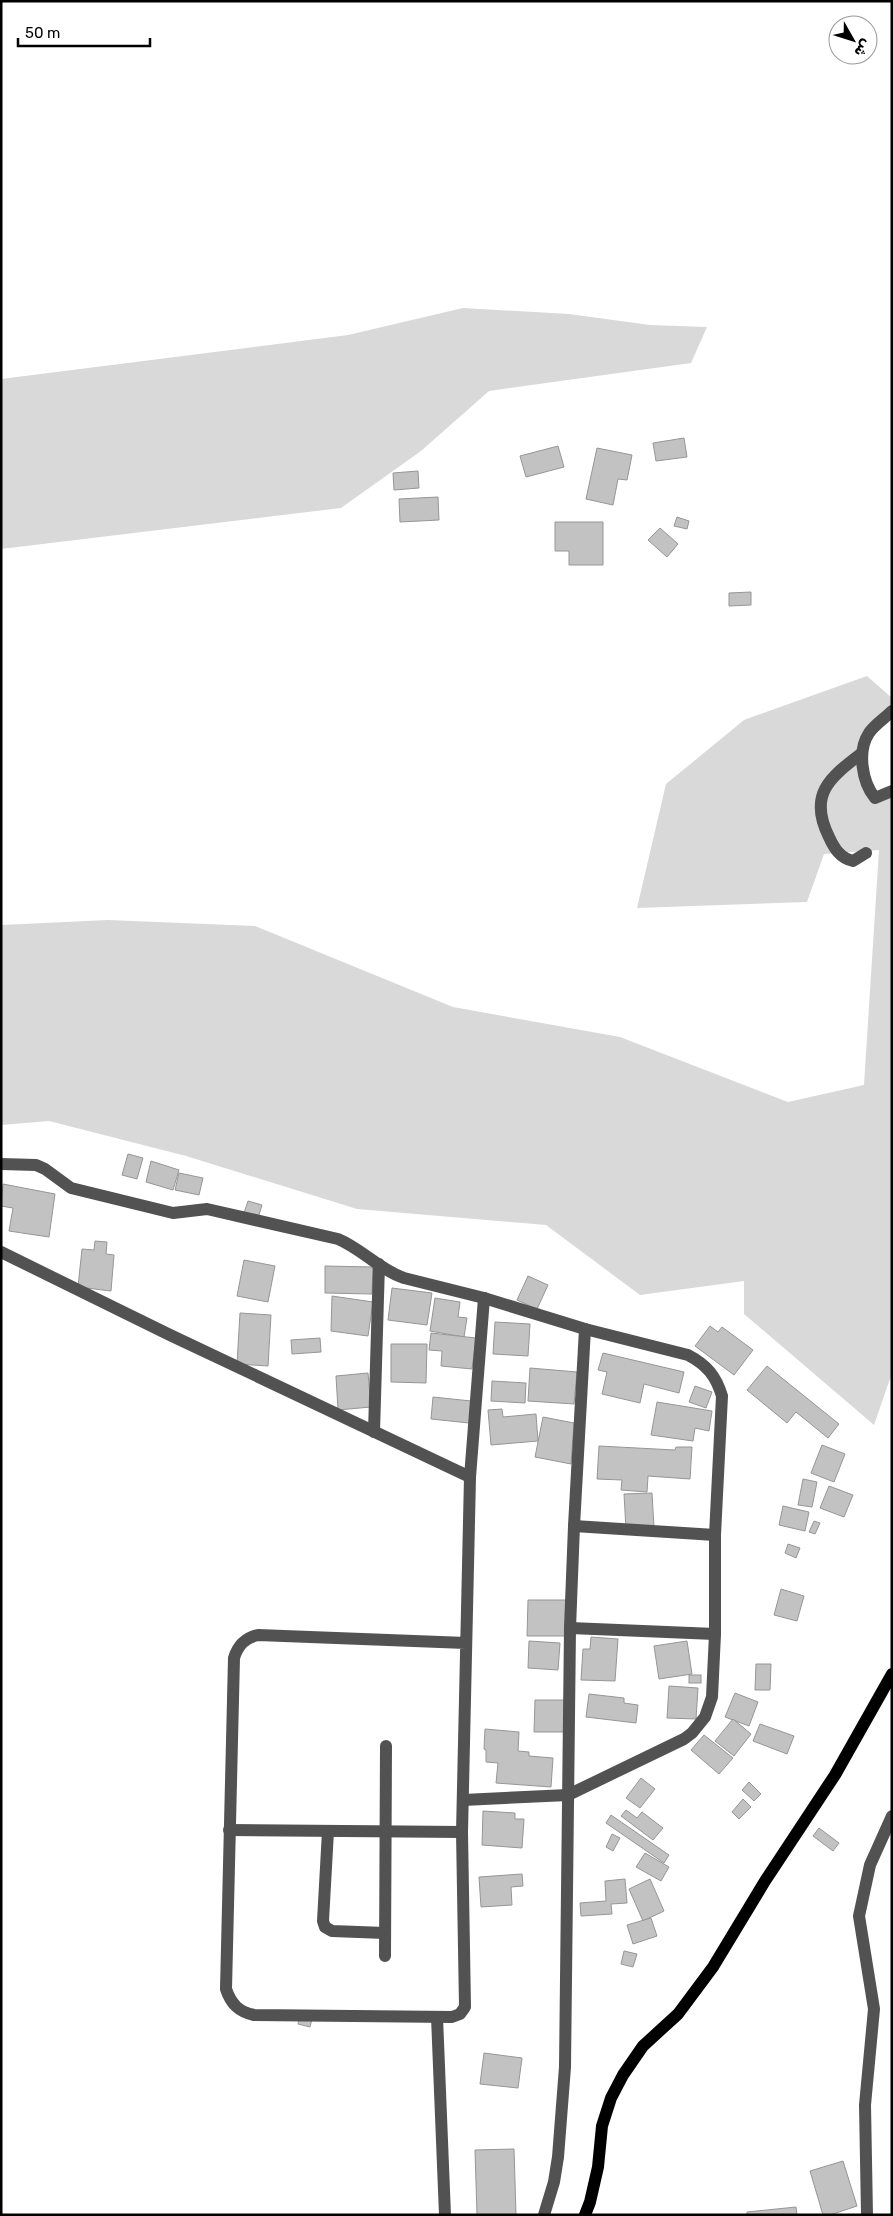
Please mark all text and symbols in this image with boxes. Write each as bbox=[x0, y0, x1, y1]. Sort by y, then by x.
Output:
scale bar bbox=[18, 15, 150, 47]
north arrow bbox=[828, 15, 878, 65]
text: 50 m bbox=[25, 24, 60, 42]
text: ش bbox=[850, 36, 875, 60]

